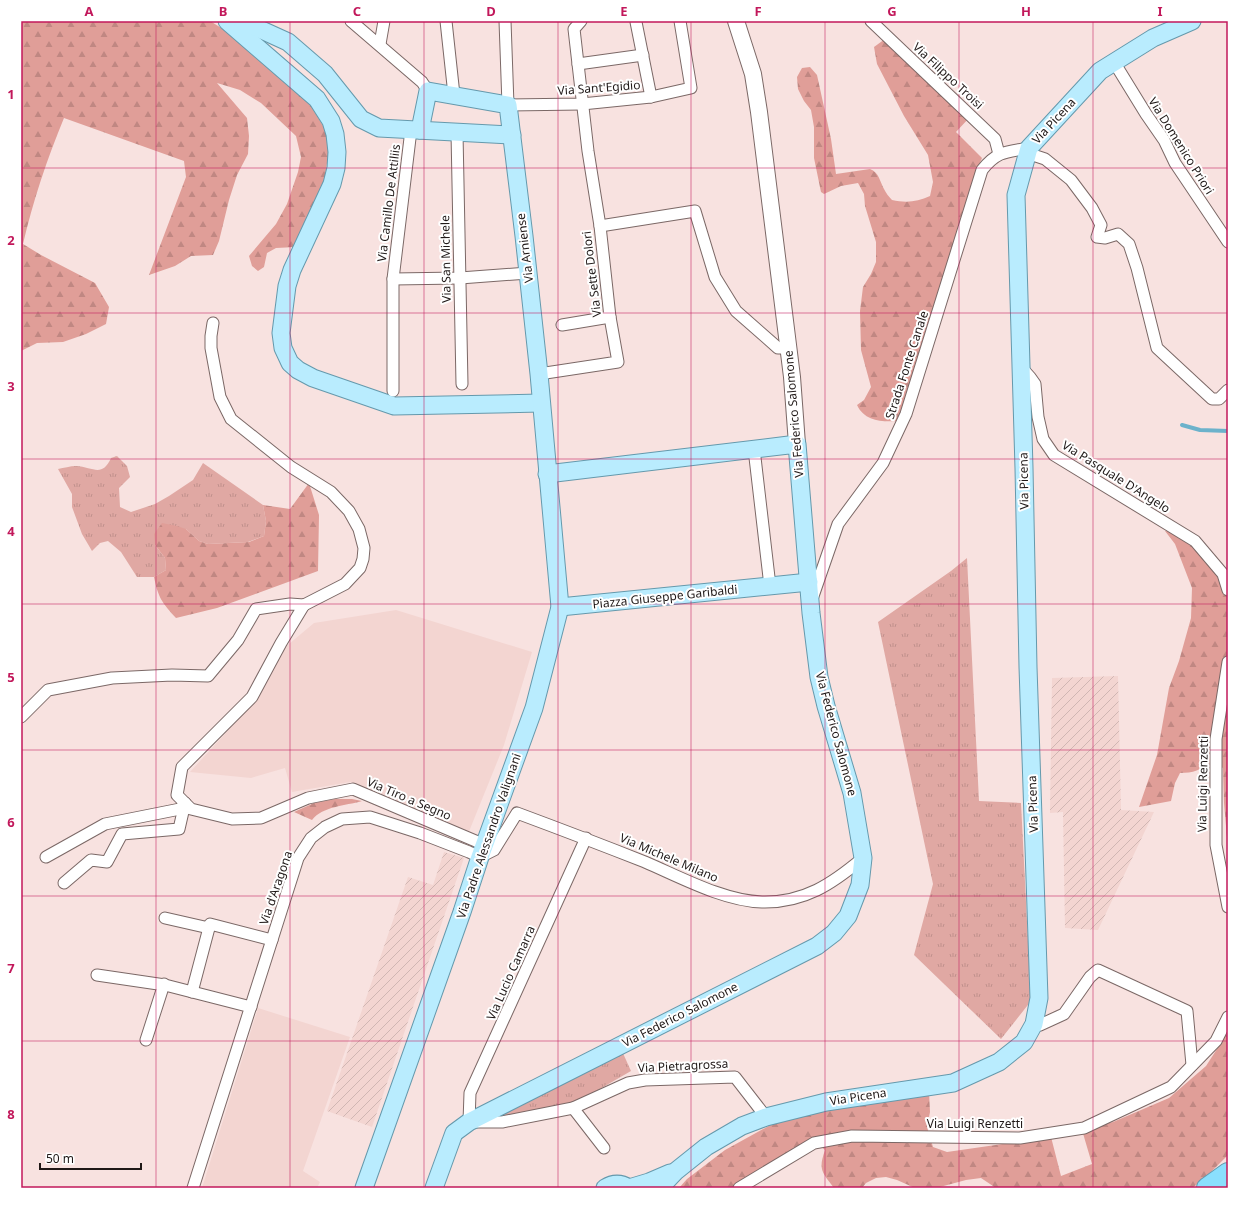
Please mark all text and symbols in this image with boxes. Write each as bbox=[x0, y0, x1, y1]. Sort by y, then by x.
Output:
text: A bbox=[85, 2, 94, 20]
text: B bbox=[219, 2, 227, 20]
text: C bbox=[353, 2, 361, 20]
text: D bbox=[486, 2, 496, 20]
text: E bbox=[620, 2, 628, 20]
text: F bbox=[754, 2, 762, 20]
text: G bbox=[887, 2, 897, 20]
text: H bbox=[1021, 2, 1031, 20]
text: I bbox=[1157, 2, 1163, 20]
street label: Via Filippo Troisi bbox=[909, 38, 987, 113]
street label: Via Sant'Egidio bbox=[557, 76, 641, 99]
text: 1 bbox=[7, 85, 15, 103]
street label: Via Picena bbox=[1028, 94, 1079, 147]
street label: Via Domenico Priori bbox=[1145, 94, 1218, 197]
street label: Via Camillo De Attiliis bbox=[373, 143, 404, 263]
street label: Via Arniense bbox=[512, 212, 537, 284]
street label: Via San Michele bbox=[436, 215, 455, 303]
street label: Via Sette Dolori bbox=[578, 230, 605, 318]
text: 2 bbox=[7, 231, 15, 249]
street label: Strada Fonte Canale bbox=[881, 308, 932, 421]
street label: Via Federico Salomone bbox=[779, 349, 808, 478]
text: 3 bbox=[7, 377, 15, 395]
street label: Via Pasquale D'Angelo bbox=[1059, 436, 1174, 517]
street label: Via Picena bbox=[1015, 452, 1032, 510]
text: 4 bbox=[7, 522, 15, 540]
street label: Piazza Giuseppe Garibaldi bbox=[592, 580, 738, 613]
text: 5 bbox=[7, 668, 15, 686]
street label: Via Federico Salomone bbox=[812, 670, 861, 798]
street label: Via Luigi Renzetti bbox=[1193, 736, 1212, 832]
street label: Via Padre Alessandro Valignani bbox=[452, 751, 525, 921]
street label: Via Tiro a Segno bbox=[364, 773, 454, 824]
street label: Via Picena bbox=[1023, 775, 1042, 833]
text: 6 bbox=[7, 813, 15, 831]
street label: Via Michele Milano bbox=[617, 829, 721, 886]
street label: Via d'Aragona bbox=[255, 849, 296, 927]
street label: Via Lucio Camarra bbox=[482, 923, 539, 1023]
text: 7 bbox=[7, 959, 15, 977]
street label: Via Federico Salomone bbox=[619, 978, 741, 1051]
street label: Via Pietragrossa bbox=[637, 1055, 729, 1076]
street label: Via Picena bbox=[828, 1084, 887, 1109]
text: 8 bbox=[7, 1105, 15, 1123]
street label: Via Luigi Renzetti bbox=[927, 1115, 1023, 1132]
scale bar bbox=[40, 1145, 141, 1171]
text: 50 m bbox=[46, 1150, 74, 1167]

